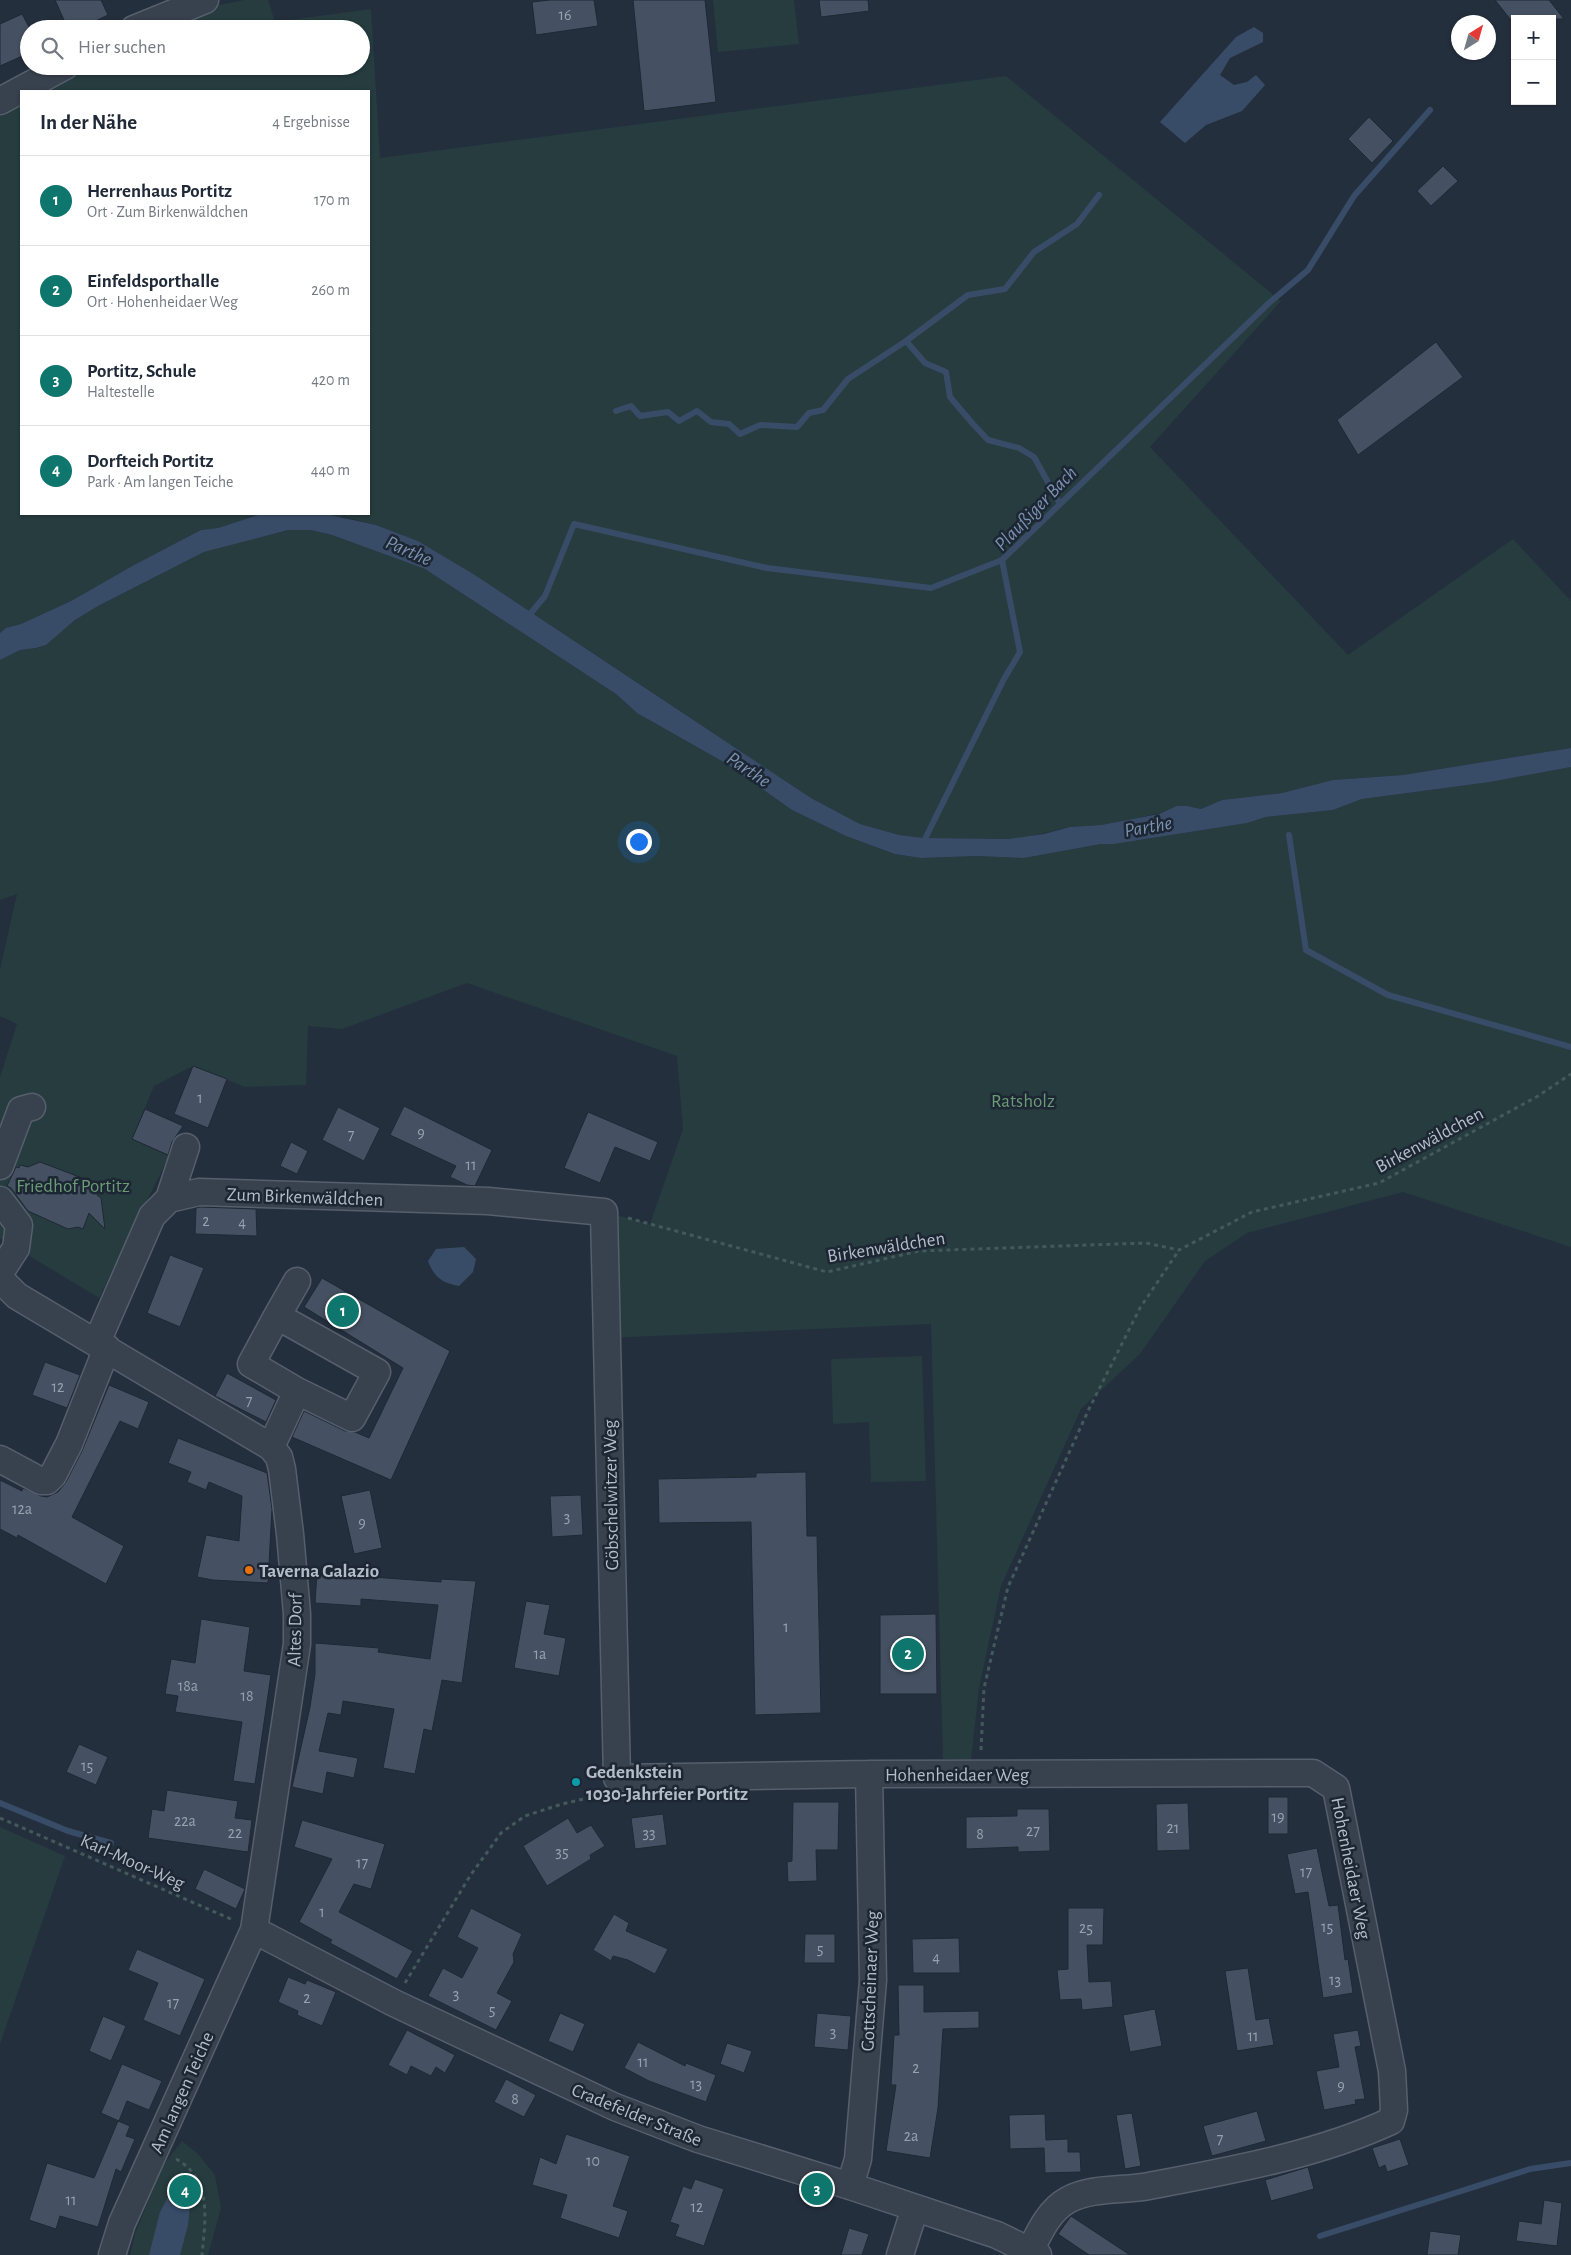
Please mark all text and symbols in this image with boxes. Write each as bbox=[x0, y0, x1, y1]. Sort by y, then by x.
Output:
house number: 16 bbox=[558, 7, 572, 23]
north arrow bbox=[1451, 15, 1496, 60]
map controls bbox=[1511, 15, 1556, 105]
button: + bbox=[1511, 15, 1556, 60]
search box bbox=[20, 20, 370, 75]
icon: search bbox=[38, 34, 66, 62]
text: Hier suchen bbox=[78, 38, 166, 57]
button: − bbox=[1511, 60, 1556, 105]
text: In der Nähe bbox=[40, 112, 137, 133]
text: 4 Ergebnisse bbox=[272, 114, 350, 130]
text: Herrenhaus Portitz bbox=[87, 182, 232, 201]
text: 1 bbox=[53, 192, 59, 208]
text: 170 m bbox=[314, 192, 350, 208]
text: Ort · Zum Birkenwäldchen bbox=[87, 204, 248, 220]
text: Einfeldsporthalle bbox=[87, 272, 219, 291]
text: 2 bbox=[52, 282, 60, 298]
text: 260 m bbox=[311, 282, 350, 298]
text: Ort · Hohenheidaer Weg bbox=[87, 294, 238, 310]
text: Portitz, Schule bbox=[87, 362, 196, 381]
text: 3 bbox=[53, 372, 59, 388]
text: 420 m bbox=[311, 372, 350, 388]
text: Haltestelle bbox=[87, 384, 155, 400]
text: Dorfteich Portitz bbox=[87, 452, 214, 471]
text: 4 bbox=[52, 462, 60, 478]
text: 440 m bbox=[311, 462, 350, 478]
water label: Plaußiger Bach bbox=[991, 463, 1081, 555]
text: Park · Am langen Teiche bbox=[87, 474, 233, 490]
water label: Parthe bbox=[383, 532, 435, 570]
water label: Parthe bbox=[723, 748, 774, 792]
water label: Parthe bbox=[1123, 813, 1174, 841]
your location bbox=[626, 829, 652, 855]
house number: 1 bbox=[197, 1090, 203, 1106]
park label: Ratsholz bbox=[991, 1092, 1055, 1111]
street label: Birkenwäldchen bbox=[1373, 1104, 1487, 1177]
house number: 9 bbox=[417, 1125, 425, 1141]
house number: 7 bbox=[348, 1127, 355, 1143]
house number: 11 bbox=[465, 1157, 477, 1173]
park label: Friedhof Portitz bbox=[16, 1177, 130, 1196]
street label: Zum Birkenwäldchen bbox=[226, 1185, 384, 1210]
house number: 2 bbox=[202, 1213, 210, 1229]
house number: 4 bbox=[238, 1214, 246, 1230]
street label: Birkenwäldchen bbox=[826, 1229, 947, 1266]
pin: 1 bbox=[327, 1292, 359, 1330]
house number: 12 bbox=[52, 1379, 64, 1395]
house number: 7 bbox=[246, 1393, 253, 1409]
street label: Göbschelwitzer Weg bbox=[601, 1419, 622, 1571]
house number: 12a bbox=[12, 1501, 32, 1517]
house number: 3 bbox=[564, 1509, 570, 1525]
house number: 9 bbox=[358, 1515, 366, 1531]
place label: Taverna Galazio bbox=[259, 1562, 379, 1581]
marker: Taverna Galazio bbox=[243, 1564, 255, 1576]
street label: Altes Dorf bbox=[285, 1592, 306, 1667]
house number: 1 bbox=[783, 1619, 789, 1635]
pin: 2 bbox=[892, 1635, 924, 1673]
house number: 1a bbox=[534, 1646, 546, 1662]
house number: 18a bbox=[178, 1678, 198, 1694]
house number: 18 bbox=[240, 1688, 254, 1704]
house number: 15 bbox=[81, 1758, 93, 1774]
place label: Gedenkstein 1030-Jahrfeier Portitz bbox=[586, 1763, 748, 1804]
street label: Hohenheidaer Weg bbox=[885, 1766, 1030, 1785]
marker: Gedenkstein 1030-Jahrfeier Portitz bbox=[570, 1776, 582, 1788]
street label: Hohenheidaer Weg bbox=[1327, 1796, 1374, 1942]
house number: 19 bbox=[1271, 1809, 1285, 1825]
house number: 22a bbox=[174, 1813, 196, 1829]
house number: 21 bbox=[1167, 1820, 1179, 1836]
house number: 27 bbox=[1026, 1823, 1040, 1839]
house number: 22 bbox=[228, 1825, 242, 1841]
house number: 33 bbox=[642, 1825, 656, 1841]
house number: 8 bbox=[976, 1826, 984, 1842]
street label: Karl-Moor-Weg bbox=[77, 1831, 188, 1894]
house number: 35 bbox=[555, 1844, 569, 1860]
house number: 17 bbox=[356, 1855, 368, 1871]
house number: 17 bbox=[1300, 1864, 1312, 1880]
house number: 1 bbox=[319, 1904, 325, 1920]
street label: Gottscheinaer Weg bbox=[859, 1910, 882, 2052]
house number: 15 bbox=[1321, 1919, 1333, 1935]
house number: 25 bbox=[1079, 1920, 1093, 1936]
house number: 5 bbox=[817, 1941, 823, 1957]
house number: 4 bbox=[932, 1949, 940, 1965]
house number: 13 bbox=[1329, 1972, 1341, 1988]
house number: 3 bbox=[453, 1986, 459, 2002]
house number: 2 bbox=[303, 1990, 311, 2006]
house number: 17 bbox=[167, 1995, 179, 2011]
house number: 5 bbox=[489, 2002, 495, 2018]
house number: 3 bbox=[830, 2024, 836, 2040]
house number: 11 bbox=[1247, 2028, 1259, 2044]
street label: Am langen Teiche bbox=[147, 2029, 218, 2156]
house number: 11 bbox=[637, 2054, 649, 2070]
house number: 2 bbox=[912, 2060, 920, 2076]
house number: 13 bbox=[690, 2076, 702, 2092]
house number: 9 bbox=[1337, 2078, 1345, 2094]
street label: Cradefelder Straße bbox=[569, 2081, 704, 2150]
house number: 8 bbox=[511, 2091, 519, 2107]
house number: 2a bbox=[904, 2128, 918, 2144]
house number: 7 bbox=[1217, 2131, 1224, 2147]
house number: 10 bbox=[586, 2153, 600, 2169]
pin: 3 bbox=[801, 2170, 833, 2208]
pin: 4 bbox=[169, 2172, 201, 2210]
house number: 11 bbox=[65, 2192, 77, 2208]
house number: 12 bbox=[691, 2199, 703, 2215]

